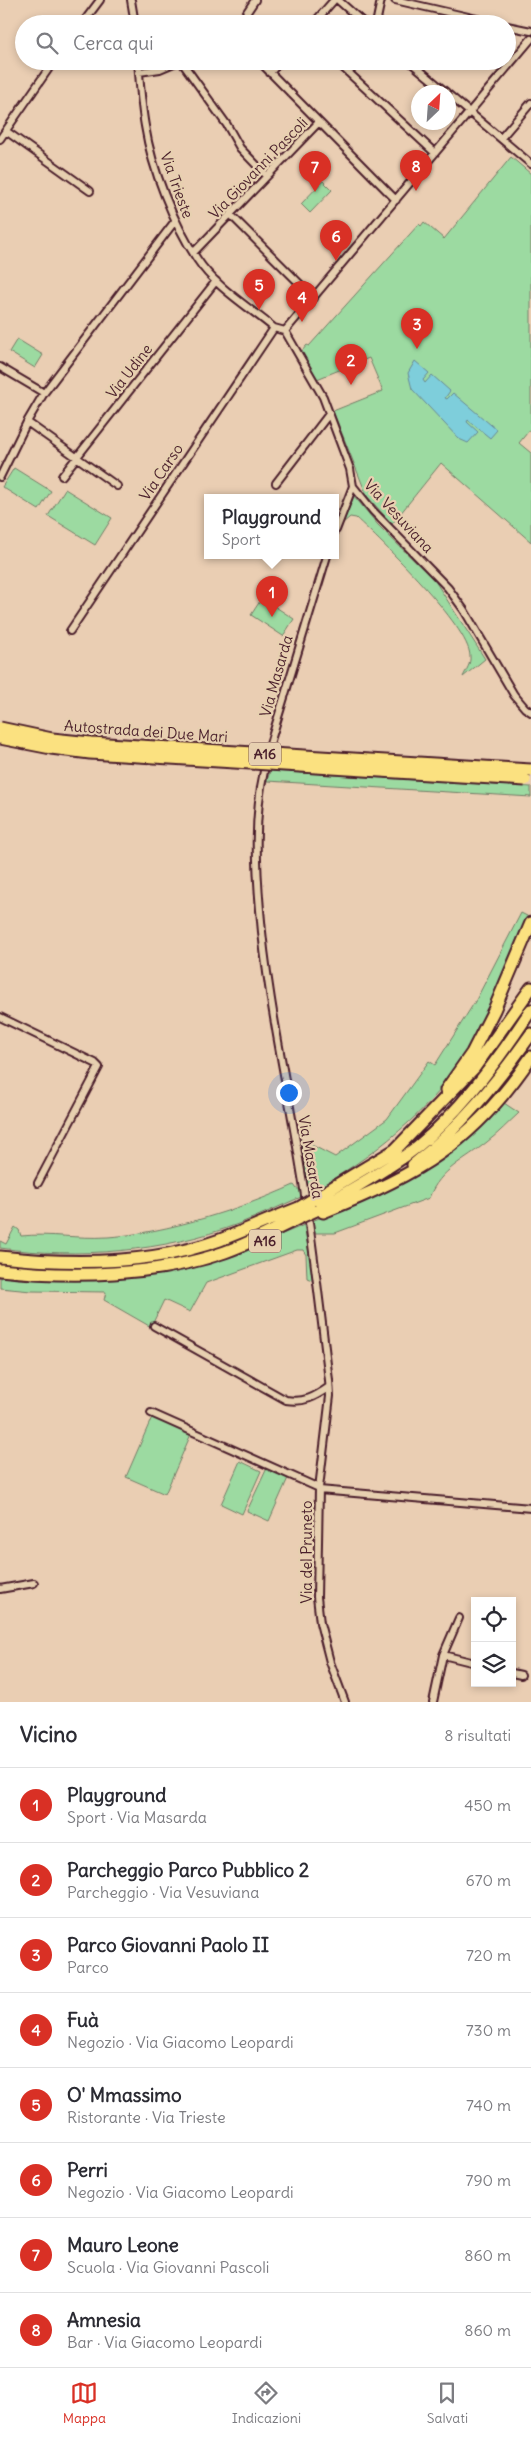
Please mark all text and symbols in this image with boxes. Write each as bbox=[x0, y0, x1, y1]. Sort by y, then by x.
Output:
search box bbox=[15, 15, 516, 70]
icon: search bbox=[33, 29, 61, 57]
text: Cerca qui bbox=[73, 31, 154, 55]
north arrow bbox=[411, 85, 456, 130]
street label: Via Giovanni Pascoli bbox=[205, 113, 311, 223]
street label: Via Trieste bbox=[156, 149, 198, 221]
pin: 8 bbox=[400, 150, 432, 191]
pin: 7 bbox=[299, 151, 331, 192]
pin: 6 bbox=[320, 220, 352, 261]
pin: 5 bbox=[243, 269, 275, 310]
pin: 4 bbox=[286, 281, 318, 322]
pin: 3 bbox=[401, 308, 433, 349]
street label: Via Udine bbox=[102, 340, 156, 402]
pin: 2 bbox=[335, 344, 367, 385]
street label: Via Carso bbox=[135, 440, 187, 504]
street label: Via Vesuviana bbox=[360, 475, 438, 557]
popup bbox=[204, 494, 339, 559]
text: Playground bbox=[222, 505, 321, 529]
text: Sport bbox=[222, 529, 261, 549]
pin: 1 bbox=[256, 576, 288, 617]
street label: Via Masarda bbox=[255, 632, 297, 719]
street label: Autostrada dei Due Mari bbox=[64, 716, 228, 746]
road number: A16 bbox=[249, 742, 281, 766]
your location bbox=[276, 1080, 302, 1106]
street label: Via Masarda bbox=[294, 1114, 328, 1201]
road number: A16 bbox=[249, 1230, 281, 1252]
street label: Via del Pruneto bbox=[297, 1501, 316, 1603]
map controls bbox=[471, 1597, 516, 1687]
button: locate bbox=[471, 1597, 516, 1642]
button: layers bbox=[471, 1642, 516, 1687]
text: Vicino bbox=[20, 1721, 77, 1748]
text: 8 risultati bbox=[444, 1725, 511, 1745]
text: Playground bbox=[67, 1783, 166, 1807]
text: 1 bbox=[33, 1795, 39, 1815]
text: 450 m bbox=[464, 1795, 511, 1815]
text: Sport · Via Masarda bbox=[67, 1807, 207, 1827]
text: Parcheggio Parco Pubblico 2 bbox=[67, 1858, 309, 1882]
text: 2 bbox=[32, 1870, 40, 1890]
text: 670 m bbox=[466, 1870, 511, 1890]
text: Parcheggio · Via Vesuviana bbox=[67, 1882, 259, 1902]
text: Parco Giovanni Paolo II bbox=[67, 1933, 269, 1957]
text: 3 bbox=[31, 1945, 41, 1965]
text: 720 m bbox=[466, 1945, 511, 1965]
text: Parco bbox=[67, 1957, 109, 1977]
text: Fuà bbox=[67, 2008, 99, 2032]
text: 4 bbox=[31, 2020, 41, 2040]
text: 730 m bbox=[466, 2020, 511, 2040]
text: Negozio · Via Giacomo Leopardi bbox=[67, 2032, 294, 2052]
text: O' Mmassimo bbox=[67, 2083, 182, 2107]
text: 5 bbox=[31, 2095, 41, 2115]
text: 740 m bbox=[466, 2095, 511, 2115]
text: Ristorante · Via Trieste bbox=[67, 2107, 226, 2127]
text: Perri bbox=[67, 2158, 108, 2182]
text: 6 bbox=[31, 2170, 41, 2190]
text: 790 m bbox=[466, 2170, 511, 2190]
text: Negozio · Via Giacomo Leopardi bbox=[67, 2182, 294, 2202]
text: Mauro Leone bbox=[67, 2233, 179, 2257]
text: 7 bbox=[32, 2245, 40, 2265]
text: 860 m bbox=[464, 2245, 511, 2265]
text: Scuola · Via Giovanni Pascoli bbox=[67, 2257, 269, 2277]
text: Amnesia bbox=[67, 2308, 141, 2332]
text: 8 bbox=[31, 2320, 41, 2340]
text: 860 m bbox=[464, 2320, 511, 2340]
text: Bar · Via Giacomo Leopardi bbox=[67, 2332, 262, 2352]
tab: Mappa bbox=[63, 2379, 106, 2427]
tab: Indicazioni bbox=[232, 2379, 301, 2427]
tab: Salvati bbox=[427, 2379, 468, 2427]

